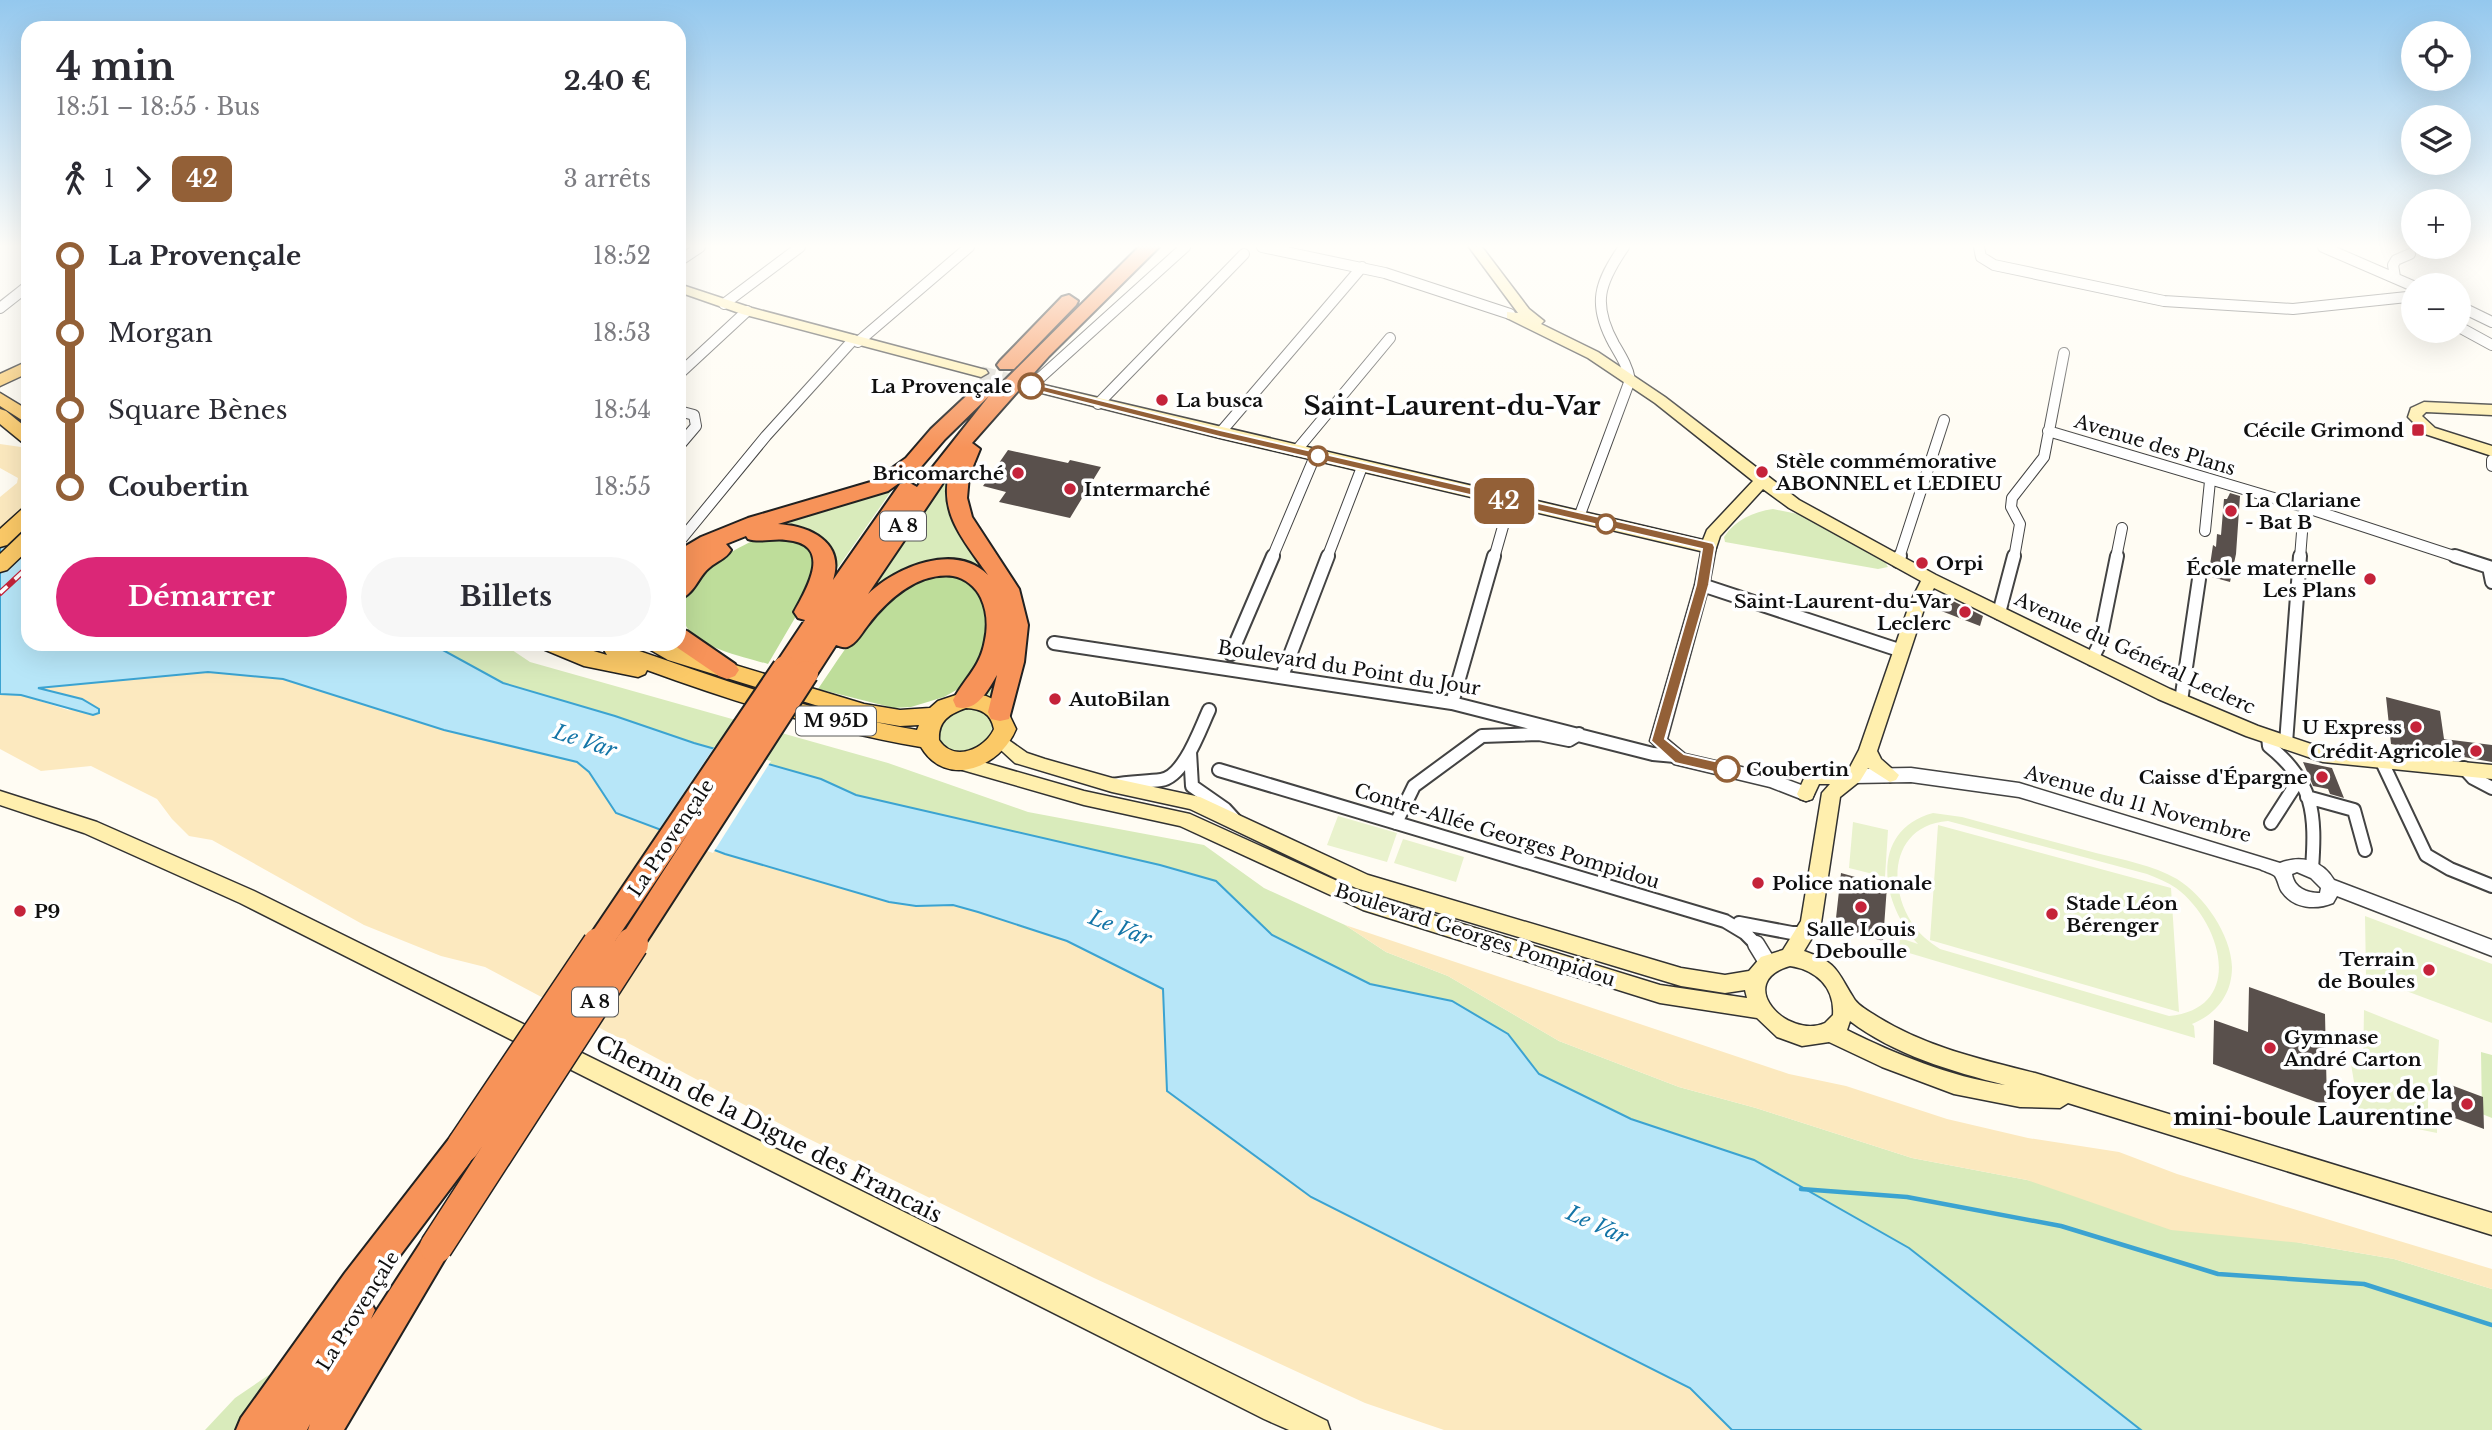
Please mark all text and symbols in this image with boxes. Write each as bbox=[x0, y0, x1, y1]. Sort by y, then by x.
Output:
map controls bbox=[2401, 21, 2471, 343]
button: locate bbox=[2401, 21, 2471, 91]
text: 4 min bbox=[56, 43, 175, 90]
text: 2.40 € bbox=[564, 65, 651, 97]
text: 18:51 – 18:55 · Bus bbox=[56, 93, 260, 121]
button: layers bbox=[2401, 105, 2471, 175]
icon: walk bbox=[56, 160, 94, 198]
icon: forward bbox=[124, 160, 162, 198]
text: 42 bbox=[186, 164, 218, 193]
text: 1 bbox=[104, 165, 114, 193]
text: 3 arrêts bbox=[563, 165, 651, 193]
button: + bbox=[2401, 189, 2471, 259]
text: La Provençale bbox=[108, 240, 301, 272]
text: 18:52 bbox=[593, 242, 651, 270]
button: − bbox=[2401, 273, 2471, 343]
text: Morgan bbox=[108, 317, 213, 349]
text: 18:53 bbox=[593, 319, 651, 347]
marker: La Provençale bbox=[1018, 373, 1044, 399]
place label: La Provençale bbox=[871, 375, 1012, 398]
place label: La busca bbox=[1176, 389, 1263, 412]
district label: Saint-Laurent-du-Var bbox=[1303, 390, 1601, 422]
marker: La busca bbox=[1154, 392, 1170, 408]
text: Square Bènes bbox=[108, 394, 288, 426]
text: 18:54 bbox=[594, 396, 651, 424]
street label: Avenue des Plans bbox=[2071, 409, 2238, 480]
place label: Cécile Grimond bbox=[2243, 419, 2404, 442]
marker: Cécile Grimond bbox=[2410, 422, 2426, 438]
unlabelled marker bbox=[1308, 446, 1328, 466]
place label: Stèle commémorative ABONNEL et LEDIEU bbox=[1775, 450, 2002, 495]
place label: Bricomarché bbox=[873, 462, 1004, 485]
marker: Stèle commémorative ABONNEL et LEDIEU bbox=[1754, 464, 1770, 480]
marker: Bricomarché bbox=[1010, 465, 1026, 481]
text: Coubertin bbox=[108, 471, 249, 503]
text: 18:55 bbox=[594, 473, 651, 501]
place label: Intermarché bbox=[1084, 478, 1210, 501]
line badge: 42 bbox=[1472, 478, 1536, 524]
marker: Intermarché bbox=[1062, 481, 1078, 497]
text: 42 bbox=[1488, 486, 1520, 515]
place label: La Clariane - Bat B bbox=[2245, 489, 2361, 534]
marker: La Clariane - Bat B bbox=[2223, 503, 2239, 519]
road number: A 8 bbox=[880, 512, 926, 540]
unlabelled marker bbox=[1596, 514, 1616, 534]
place label: Orpi bbox=[1936, 552, 1984, 575]
marker: Orpi bbox=[1914, 555, 1930, 571]
button: Démarrer bbox=[56, 557, 347, 637]
button: Billets bbox=[361, 557, 651, 637]
place label: École maternelle Les Plans bbox=[2186, 557, 2356, 602]
marker: École maternelle Les Plans bbox=[2362, 571, 2378, 587]
street label: Avenue du Général Leclerc bbox=[2010, 587, 2259, 719]
place label: Saint-Laurent-du-Var Leclerc bbox=[1734, 590, 1952, 635]
marker: Saint-Laurent-du-Var Leclerc bbox=[1957, 604, 1973, 620]
street label: Boulevard du Point du Jour bbox=[1216, 636, 1482, 700]
place label: AutoBilan bbox=[1068, 688, 1170, 711]
marker: AutoBilan bbox=[1047, 691, 1063, 707]
road number: M 95D bbox=[796, 706, 876, 736]
place label: U Express bbox=[2302, 716, 2402, 739]
water label: Le Var bbox=[549, 718, 621, 764]
marker: U Express bbox=[2408, 719, 2424, 735]
place label: Crédit Agricole bbox=[2310, 740, 2462, 763]
marker: Crédit Agricole bbox=[2468, 743, 2484, 759]
marker: Coubertin bbox=[1714, 756, 1740, 782]
place label: Coubertin bbox=[1746, 758, 1849, 781]
street label: Avenue du 11 Novembre bbox=[2021, 760, 2254, 847]
place label: Caisse d'Épargne bbox=[2139, 766, 2308, 789]
marker: Caisse d'Épargne bbox=[2314, 769, 2330, 785]
street label: La Provençale bbox=[623, 775, 719, 901]
street label: Contre-Allée Georges Pompidou bbox=[1351, 778, 1663, 894]
place label: Police nationale bbox=[1772, 872, 1932, 895]
marker: Police nationale bbox=[1750, 875, 1766, 891]
street label: Boulevard Georges Pompidou bbox=[1332, 879, 1618, 991]
place label: Stade Léon Bérenger bbox=[2066, 892, 2178, 937]
marker: Salle Louis Deboulle bbox=[1853, 899, 1869, 915]
place label: P9 bbox=[34, 900, 60, 923]
marker: P9 bbox=[12, 903, 28, 919]
water label: Le Var bbox=[1084, 904, 1156, 952]
marker: Stade Léon Bérenger bbox=[2044, 906, 2060, 922]
place label: Salle Louis Deboulle bbox=[1806, 918, 1916, 963]
place label: Terrain de Boules bbox=[2318, 948, 2415, 993]
marker: Terrain de Boules bbox=[2421, 962, 2437, 978]
road number: A 8 bbox=[572, 987, 618, 1016]
place label: Gymnase André Carton bbox=[2283, 1026, 2422, 1071]
street label: Chemin de la Digue des Francais bbox=[591, 1029, 947, 1229]
marker: Gymnase André Carton bbox=[2262, 1040, 2278, 1056]
place label: foyer de la mini-boule Laurentine bbox=[2173, 1077, 2453, 1131]
marker: foyer de la mini-boule Laurentine bbox=[2459, 1096, 2475, 1112]
water label: Le Var bbox=[1561, 1200, 1633, 1251]
street label: La Provençale bbox=[312, 1247, 404, 1375]

